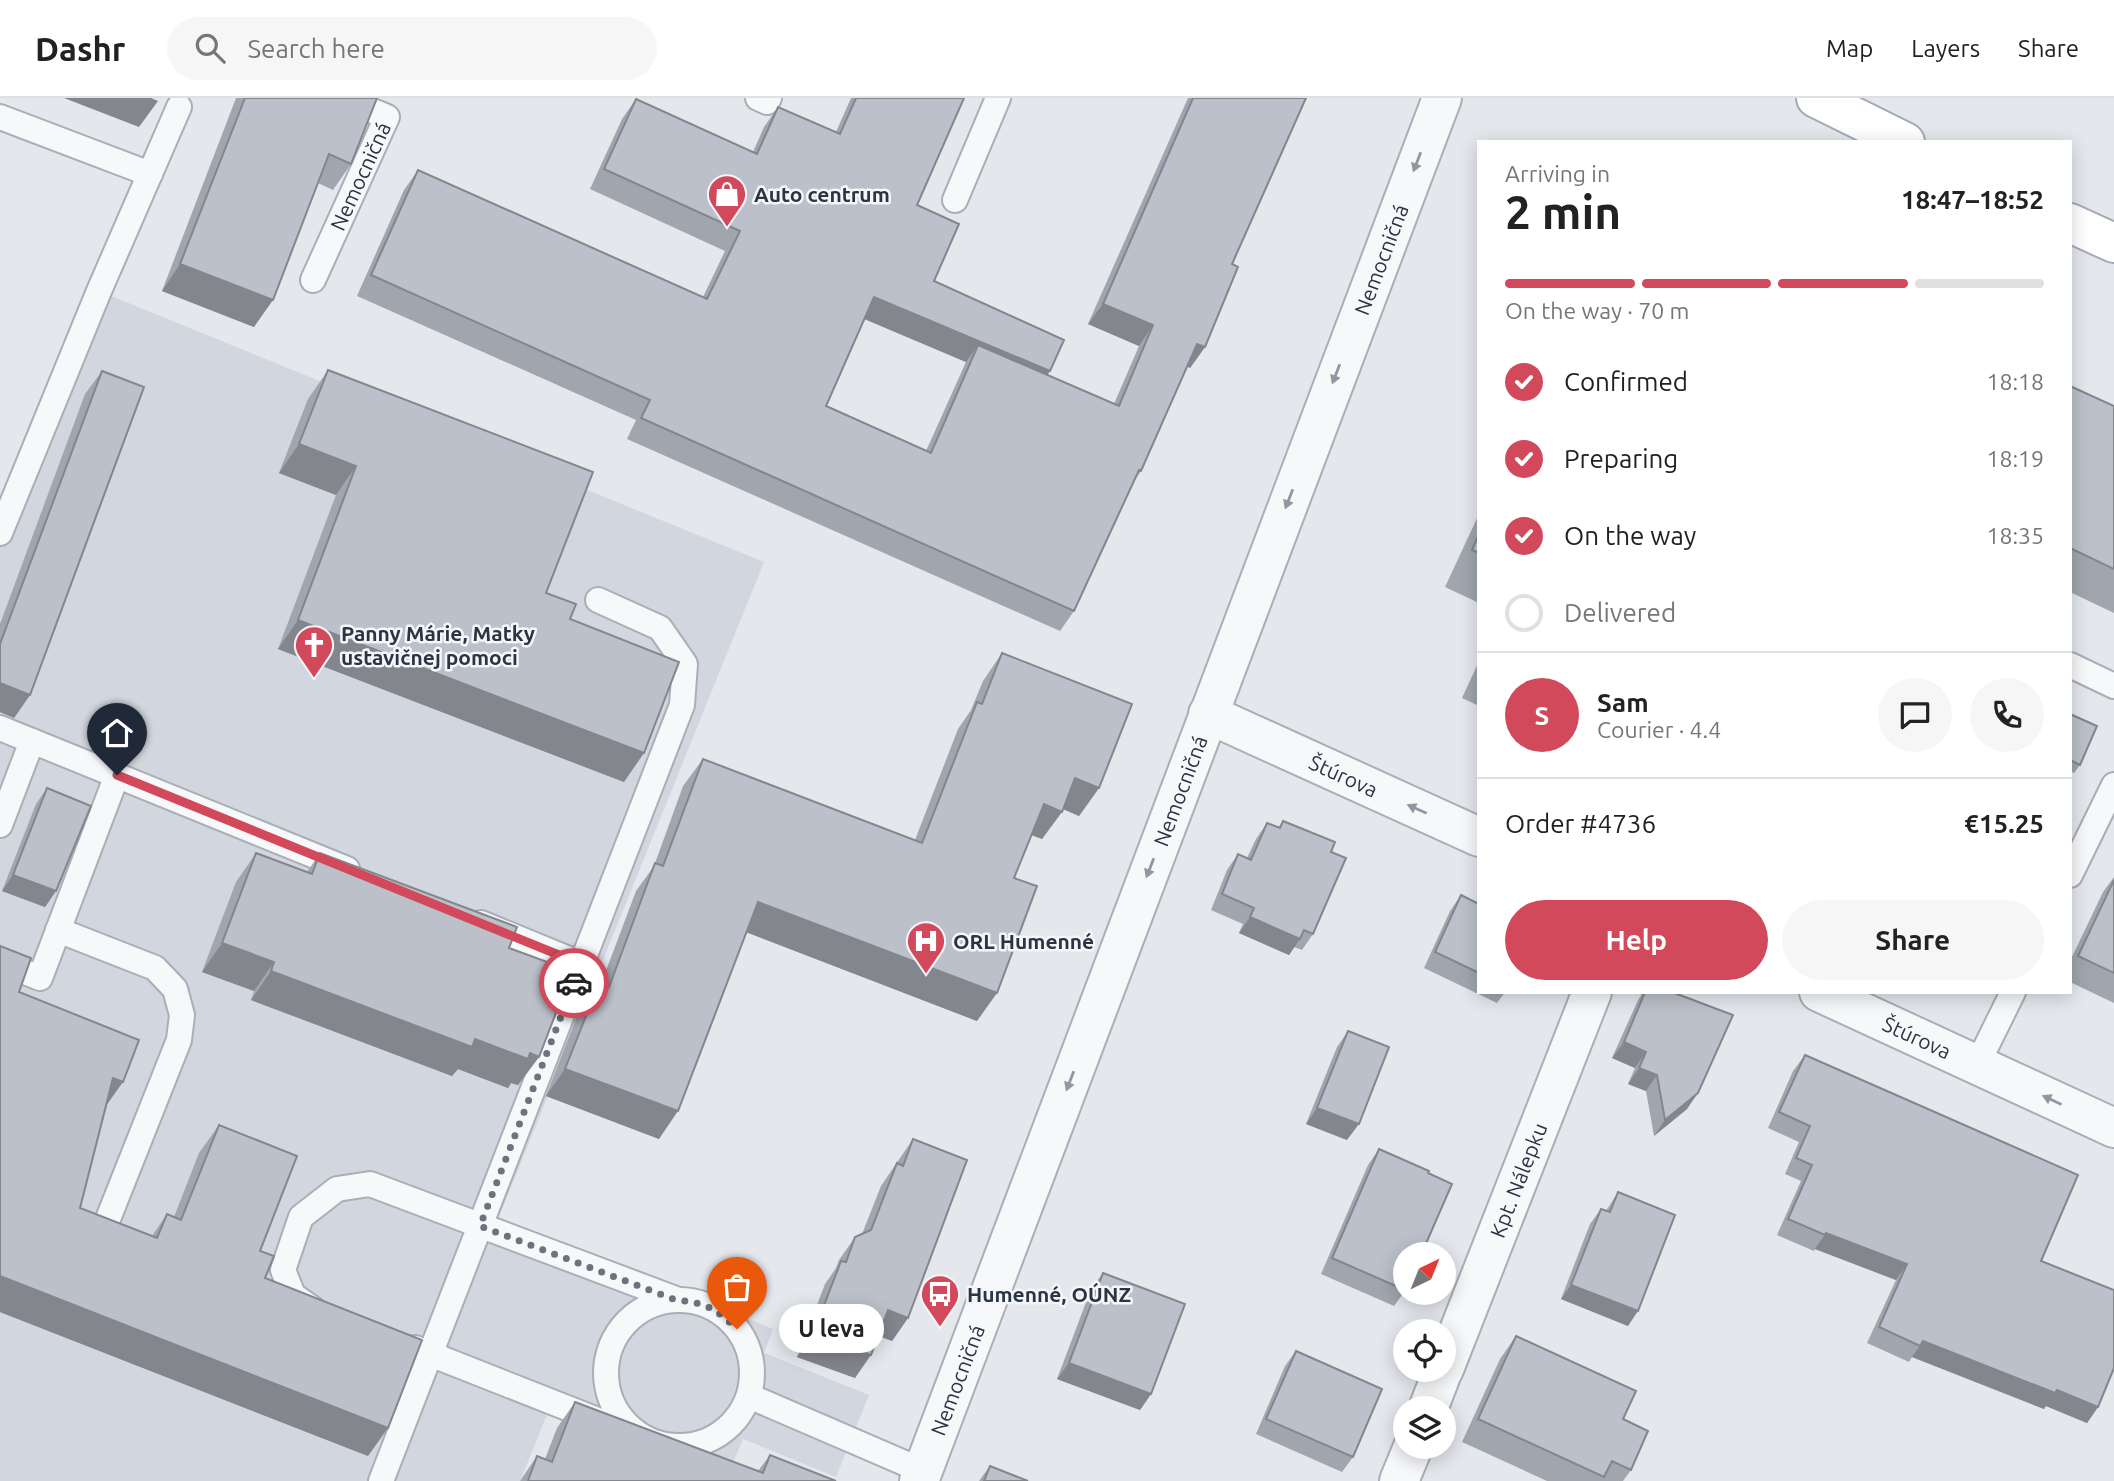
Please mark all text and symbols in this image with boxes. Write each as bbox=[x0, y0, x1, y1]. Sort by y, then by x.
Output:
search box bbox=[167, 17, 657, 80]
icon: search bbox=[191, 29, 229, 67]
text: Dashr bbox=[35, 30, 125, 67]
text: Search here bbox=[247, 34, 385, 63]
text: Map bbox=[1826, 35, 1873, 62]
text: Layers bbox=[1911, 35, 1980, 62]
text: Share bbox=[2018, 35, 2079, 62]
street label: Nemocničná bbox=[325, 118, 395, 234]
one-way arrow bbox=[1412, 151, 1423, 172]
text: Arriving in bbox=[1505, 161, 1610, 186]
shop icon: Auto centrum bbox=[706, 173, 748, 228]
place label: Auto centrum bbox=[754, 182, 890, 206]
text: 18:47–18:52 bbox=[1901, 185, 2044, 214]
text: 2 min bbox=[1505, 186, 1621, 238]
street label: Nemocničná bbox=[1349, 201, 1413, 318]
text: On the way · 70 m bbox=[1505, 298, 1689, 323]
icon: check bbox=[1505, 363, 1543, 401]
one-way arrow bbox=[1331, 364, 1342, 385]
text: Confirmed bbox=[1564, 367, 1688, 396]
text: 18:18 bbox=[1986, 369, 2044, 394]
icon: check bbox=[1505, 440, 1543, 478]
text: Preparing bbox=[1564, 444, 1678, 473]
text: 18:19 bbox=[1986, 446, 2044, 471]
one-way arrow bbox=[1283, 488, 1294, 509]
icon: check bbox=[1505, 517, 1543, 555]
text: On the way bbox=[1564, 521, 1696, 550]
text: 18:35 bbox=[1986, 523, 2044, 548]
text: Delivered bbox=[1564, 598, 1676, 627]
place label: Panny Márie, Matky ustavičnej pomoci bbox=[341, 621, 535, 669]
church icon: Panny Márie, Matky ustavičnej pomoci bbox=[293, 624, 335, 679]
button: chat bbox=[1878, 678, 1952, 752]
button: phone bbox=[1970, 678, 2044, 752]
text: Sam bbox=[1597, 688, 1649, 717]
text: S bbox=[1535, 701, 1549, 730]
pin bbox=[87, 703, 147, 775]
icon: home bbox=[98, 714, 136, 752]
text: Courier · 4.4 bbox=[1597, 717, 1721, 742]
street label: Nemocničná bbox=[1148, 732, 1212, 849]
street label: Štúrova bbox=[1306, 750, 1382, 801]
one-way arrow bbox=[1406, 803, 1427, 814]
text: Order #4736 bbox=[1505, 809, 1656, 838]
text: €15.25 bbox=[1964, 809, 2044, 838]
one-way arrow bbox=[1144, 858, 1155, 879]
button: Help bbox=[1505, 900, 1768, 980]
button: Share bbox=[1782, 900, 2044, 980]
hospital icon: ORL Humenné bbox=[905, 920, 947, 975]
place label: ORL Humenné bbox=[953, 929, 1094, 953]
courier bbox=[539, 948, 609, 1018]
icon: car bbox=[555, 964, 593, 1002]
street label: Štúrova bbox=[1879, 1011, 1955, 1063]
one-way arrow bbox=[1064, 1071, 1075, 1092]
one-way arrow bbox=[2042, 1094, 2062, 1105]
street label: Kpt. Nálepku bbox=[1485, 1119, 1552, 1241]
north arrow bbox=[1393, 1242, 1456, 1306]
map controls bbox=[1393, 1242, 1456, 1459]
pin bbox=[707, 1257, 767, 1329]
icon: bag bbox=[718, 1268, 756, 1306]
bus stop icon: Humenné, OÚNZ bbox=[919, 1273, 961, 1328]
place label: Humenné, OÚNZ bbox=[967, 1282, 1131, 1306]
callout: U leva bbox=[779, 1304, 884, 1354]
text: U leva bbox=[798, 1316, 865, 1341]
button: locate bbox=[1393, 1319, 1456, 1382]
street label: Nemocničná bbox=[925, 1321, 989, 1439]
button: layers bbox=[1393, 1396, 1456, 1459]

